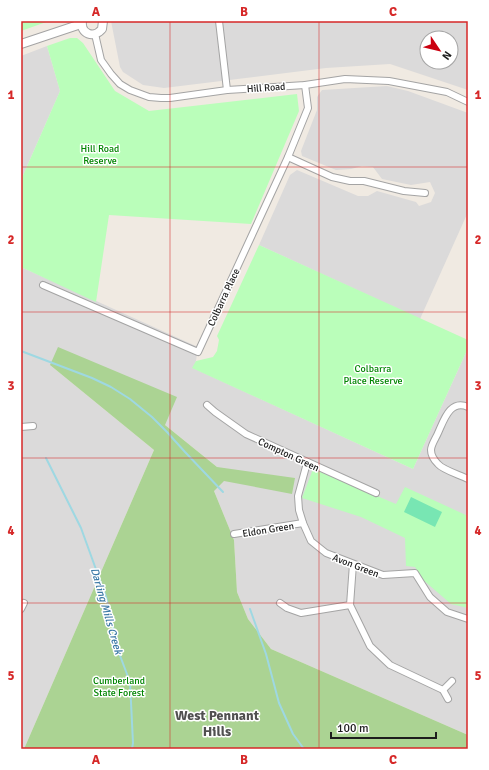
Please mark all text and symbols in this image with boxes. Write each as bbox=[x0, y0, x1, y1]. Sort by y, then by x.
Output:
text: A bbox=[92, 4, 101, 20]
text: B bbox=[240, 4, 248, 20]
text: C bbox=[389, 4, 397, 20]
north arrow bbox=[419, 30, 459, 70]
text: N bbox=[439, 49, 454, 62]
street label: Hill Road bbox=[246, 81, 286, 95]
text: 1 bbox=[7, 87, 15, 103]
text: 1 bbox=[474, 87, 482, 103]
park label: Hill Road Reserve bbox=[81, 143, 119, 167]
text: 2 bbox=[7, 232, 15, 248]
text: 2 bbox=[474, 232, 482, 248]
street label: Colbarra Place bbox=[205, 267, 243, 328]
park label: Colbarra Place Reserve bbox=[343, 363, 403, 387]
text: 3 bbox=[7, 378, 15, 394]
text: 3 bbox=[474, 378, 482, 394]
street label: Compton Green bbox=[256, 436, 321, 474]
street label: Eldon Green bbox=[241, 520, 295, 540]
text: 4 bbox=[7, 523, 15, 539]
text: 4 bbox=[474, 523, 482, 539]
street label: Avon Green bbox=[331, 552, 380, 580]
water label: Darling Mills Creek bbox=[88, 566, 126, 657]
text: 5 bbox=[7, 668, 15, 684]
text: 5 bbox=[474, 668, 482, 684]
park label: Cumberland State Forest bbox=[93, 675, 145, 699]
district label: West Pennant Hills bbox=[175, 707, 260, 740]
scale bar bbox=[331, 714, 436, 740]
text: 100 m bbox=[337, 721, 369, 736]
text: A bbox=[92, 752, 101, 768]
text: B bbox=[240, 752, 248, 768]
text: C bbox=[389, 752, 397, 768]

